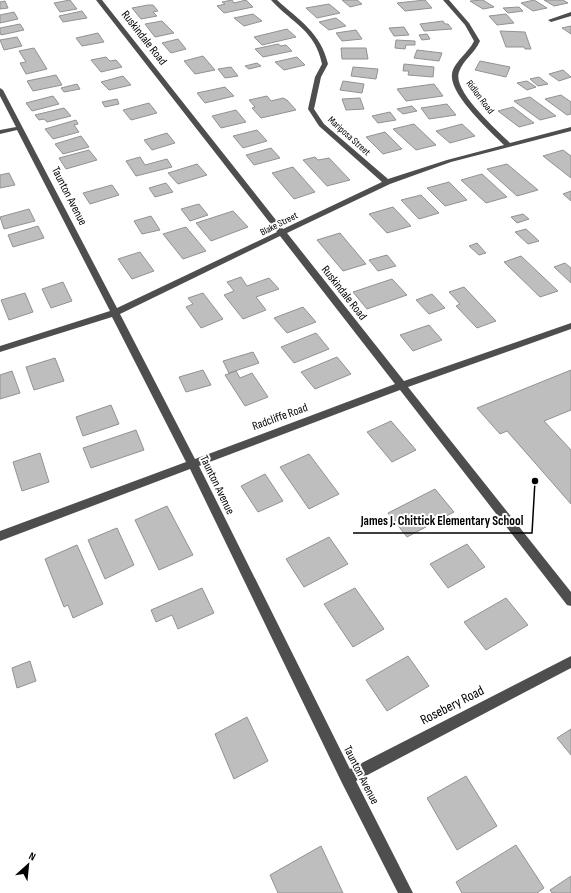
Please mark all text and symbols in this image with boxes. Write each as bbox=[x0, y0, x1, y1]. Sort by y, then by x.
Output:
street label: Ruskindale Road bbox=[118, 8, 170, 68]
street label: Ridlon Road bbox=[463, 78, 497, 116]
street label: Mariposa Street bbox=[325, 114, 373, 158]
street label: Taunton Avenue bbox=[48, 164, 90, 228]
street label: Blake Street bbox=[258, 209, 300, 239]
street label: Ruskindale Road bbox=[318, 263, 370, 323]
street label: Radcliffe Road bbox=[250, 400, 310, 434]
street label: Taunton Avenue bbox=[196, 453, 238, 517]
callout: James J. Chittick Elementary School bbox=[353, 508, 532, 533]
text: James J. Chittick Elementary School bbox=[360, 513, 524, 529]
street label: Rosebery Road bbox=[417, 682, 487, 728]
street label: Taunton Avenue bbox=[340, 743, 382, 807]
north arrow bbox=[8, 845, 48, 885]
text: N bbox=[27, 849, 38, 864]

